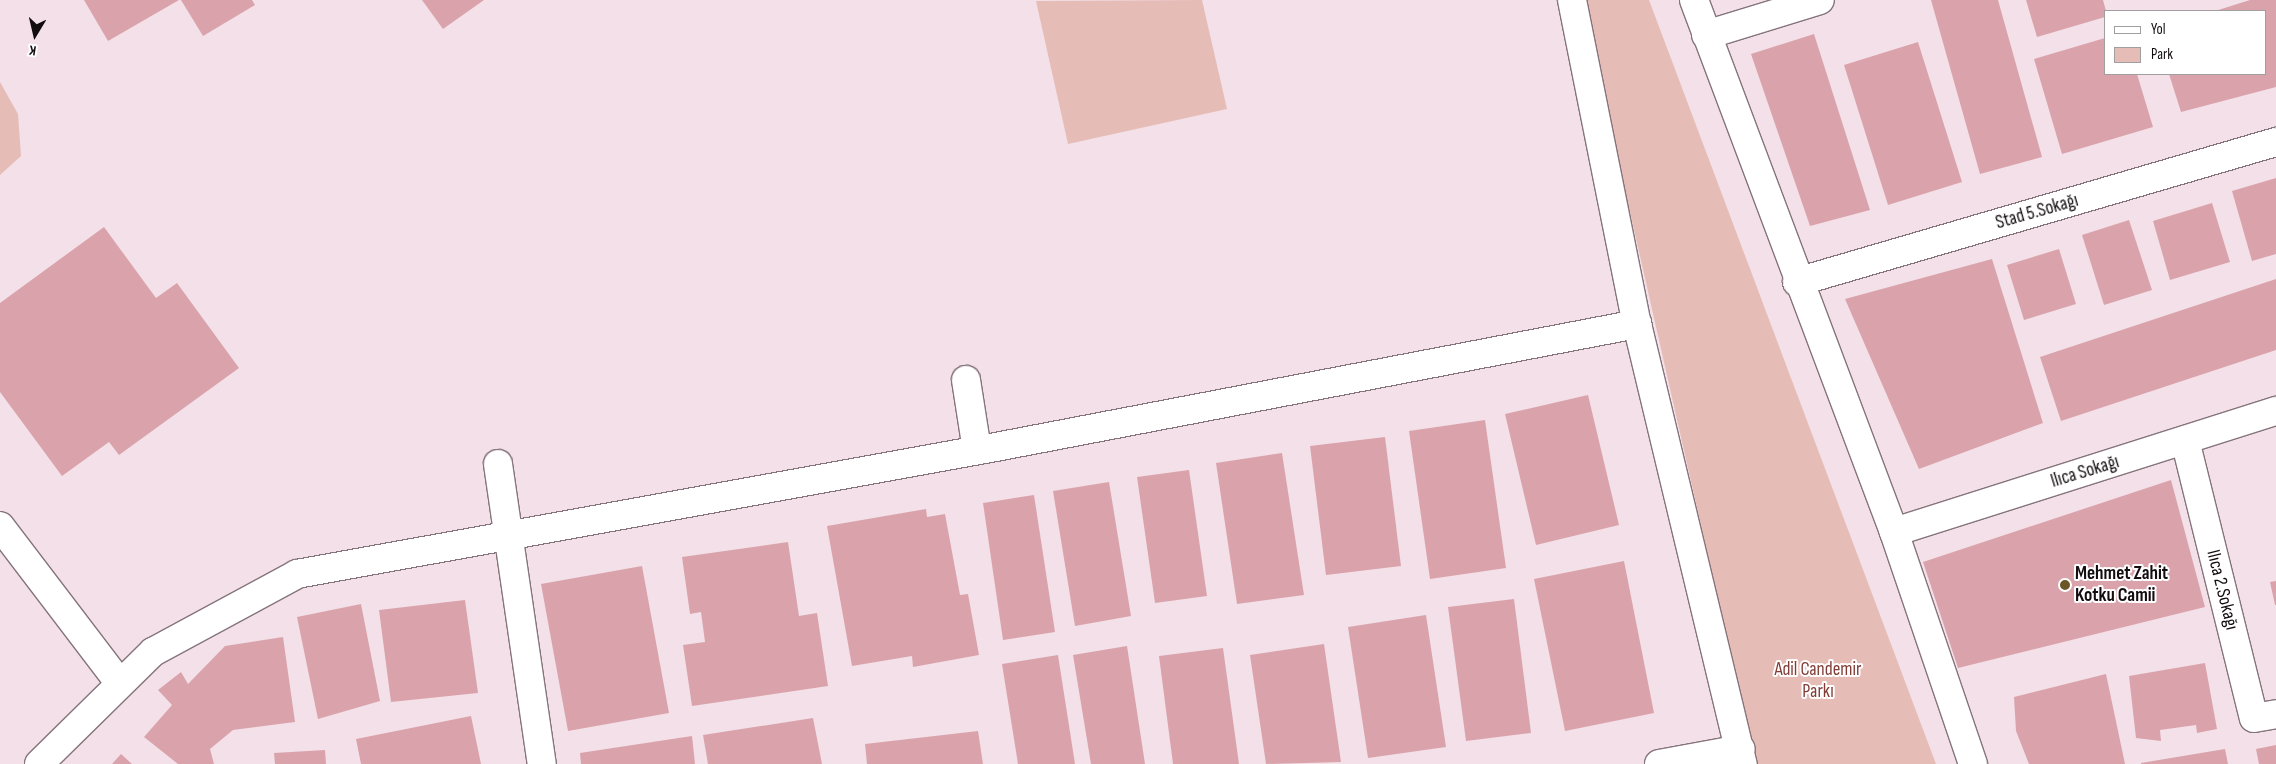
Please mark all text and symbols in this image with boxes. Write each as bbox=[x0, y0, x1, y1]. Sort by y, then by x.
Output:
north arrow bbox=[10, 10, 60, 60]
legend bbox=[2104, 10, 2266, 75]
text: Yol bbox=[2151, 20, 2166, 39]
text: K bbox=[28, 41, 37, 59]
text: Park bbox=[2151, 45, 2173, 64]
street label: Stad 5.Sokağı bbox=[1993, 189, 2081, 235]
street label: Ilıca Sokağı bbox=[2048, 451, 2122, 493]
street label: Ilıca 2.Sokağı bbox=[2201, 548, 2243, 632]
place label: Mehmet Zahit Kotku Camii bbox=[2075, 563, 2168, 607]
marker: Mehmet Zahit Kotku Camii bbox=[2059, 579, 2071, 591]
park label: Adil Candemir Parkı bbox=[1775, 659, 1861, 703]

